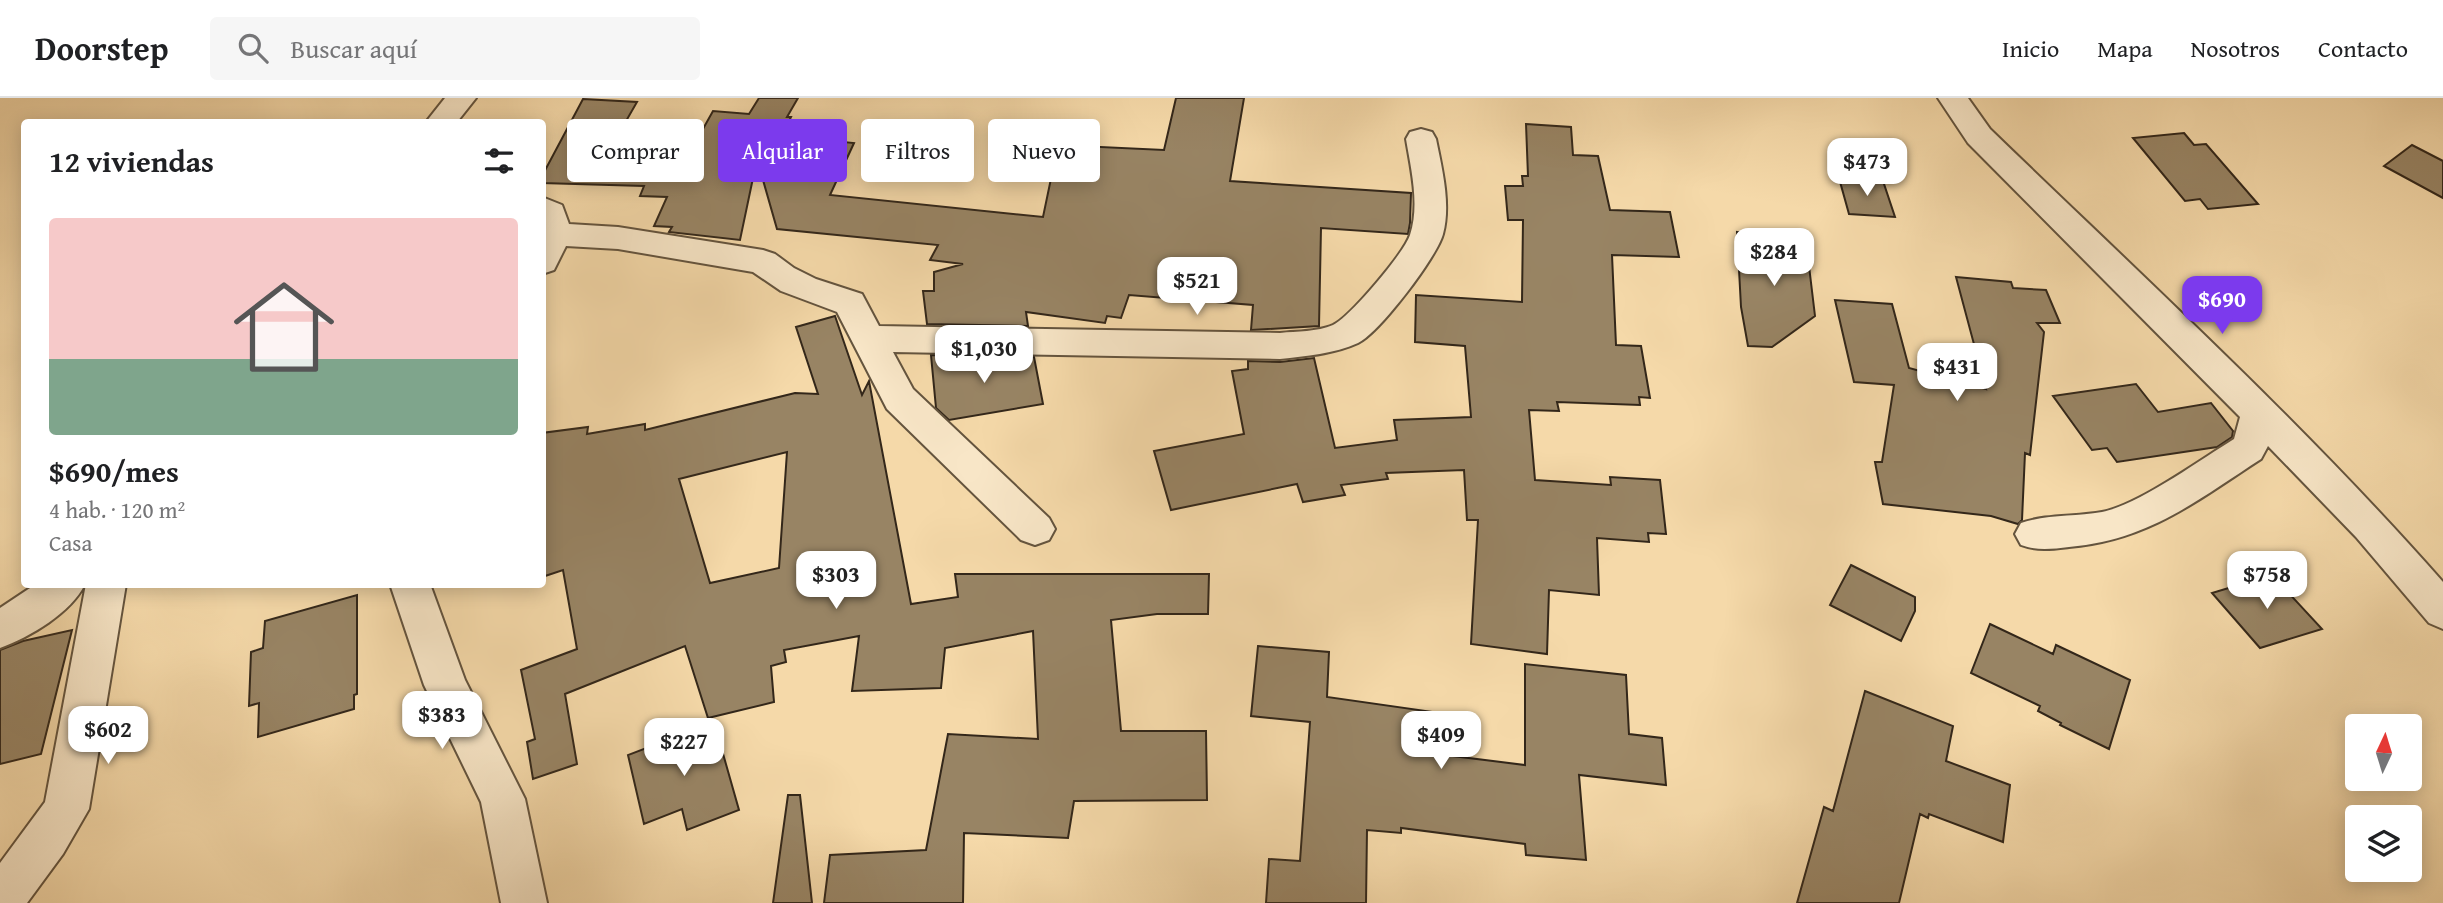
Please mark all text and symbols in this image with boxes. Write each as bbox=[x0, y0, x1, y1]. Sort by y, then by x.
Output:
search box bbox=[210, 17, 700, 80]
text: Doorstep bbox=[35, 24, 168, 72]
icon: search bbox=[234, 29, 272, 67]
text: Buscar aquí bbox=[290, 29, 417, 68]
text: Inicio bbox=[2002, 31, 2059, 66]
text: Mapa bbox=[2097, 31, 2153, 66]
text: Nosotros bbox=[2191, 31, 2280, 66]
text: Contacto bbox=[2318, 31, 2408, 66]
chip: Comprar bbox=[567, 119, 704, 182]
chip: Alquilar bbox=[718, 119, 847, 182]
chip: Filtros bbox=[861, 119, 974, 182]
chip: Nuevo bbox=[988, 119, 1100, 182]
text: 12 viviendas bbox=[49, 139, 214, 183]
pin: $473 bbox=[1826, 139, 1908, 198]
icon: filters bbox=[480, 142, 518, 180]
text: $473 bbox=[1843, 144, 1891, 177]
pin: $284 bbox=[1733, 228, 1815, 288]
text: $284 bbox=[1750, 234, 1798, 267]
pin: $521 bbox=[1156, 258, 1238, 317]
text: $521 bbox=[1173, 263, 1221, 296]
icon: home bbox=[221, 264, 347, 390]
pin: $690 bbox=[2181, 276, 2263, 336]
text: $690 bbox=[2198, 282, 2246, 315]
pin: $1,030 bbox=[927, 326, 1041, 385]
text: $1,030 bbox=[951, 331, 1017, 364]
pin: $431 bbox=[1916, 344, 1998, 403]
text: $431 bbox=[1933, 349, 1981, 382]
text: $690/mes bbox=[49, 449, 179, 493]
text: 4 hab. · 120 m² bbox=[49, 493, 185, 526]
text: Casa bbox=[49, 526, 92, 559]
pin: $303 bbox=[795, 552, 877, 611]
pin: $758 bbox=[2226, 552, 2308, 611]
text: $303 bbox=[812, 557, 860, 590]
text: $758 bbox=[2243, 557, 2291, 590]
pin: $383 bbox=[401, 692, 483, 751]
text: $383 bbox=[418, 697, 466, 730]
pin: $602 bbox=[67, 706, 149, 766]
text: $602 bbox=[84, 712, 132, 745]
pin: $409 bbox=[1400, 712, 1482, 771]
north arrow bbox=[2345, 714, 2422, 791]
map controls bbox=[2345, 714, 2422, 882]
text: $409 bbox=[1417, 717, 1465, 750]
pin: $227 bbox=[643, 718, 725, 778]
text: $227 bbox=[660, 724, 708, 757]
button: layers bbox=[2345, 805, 2422, 882]

